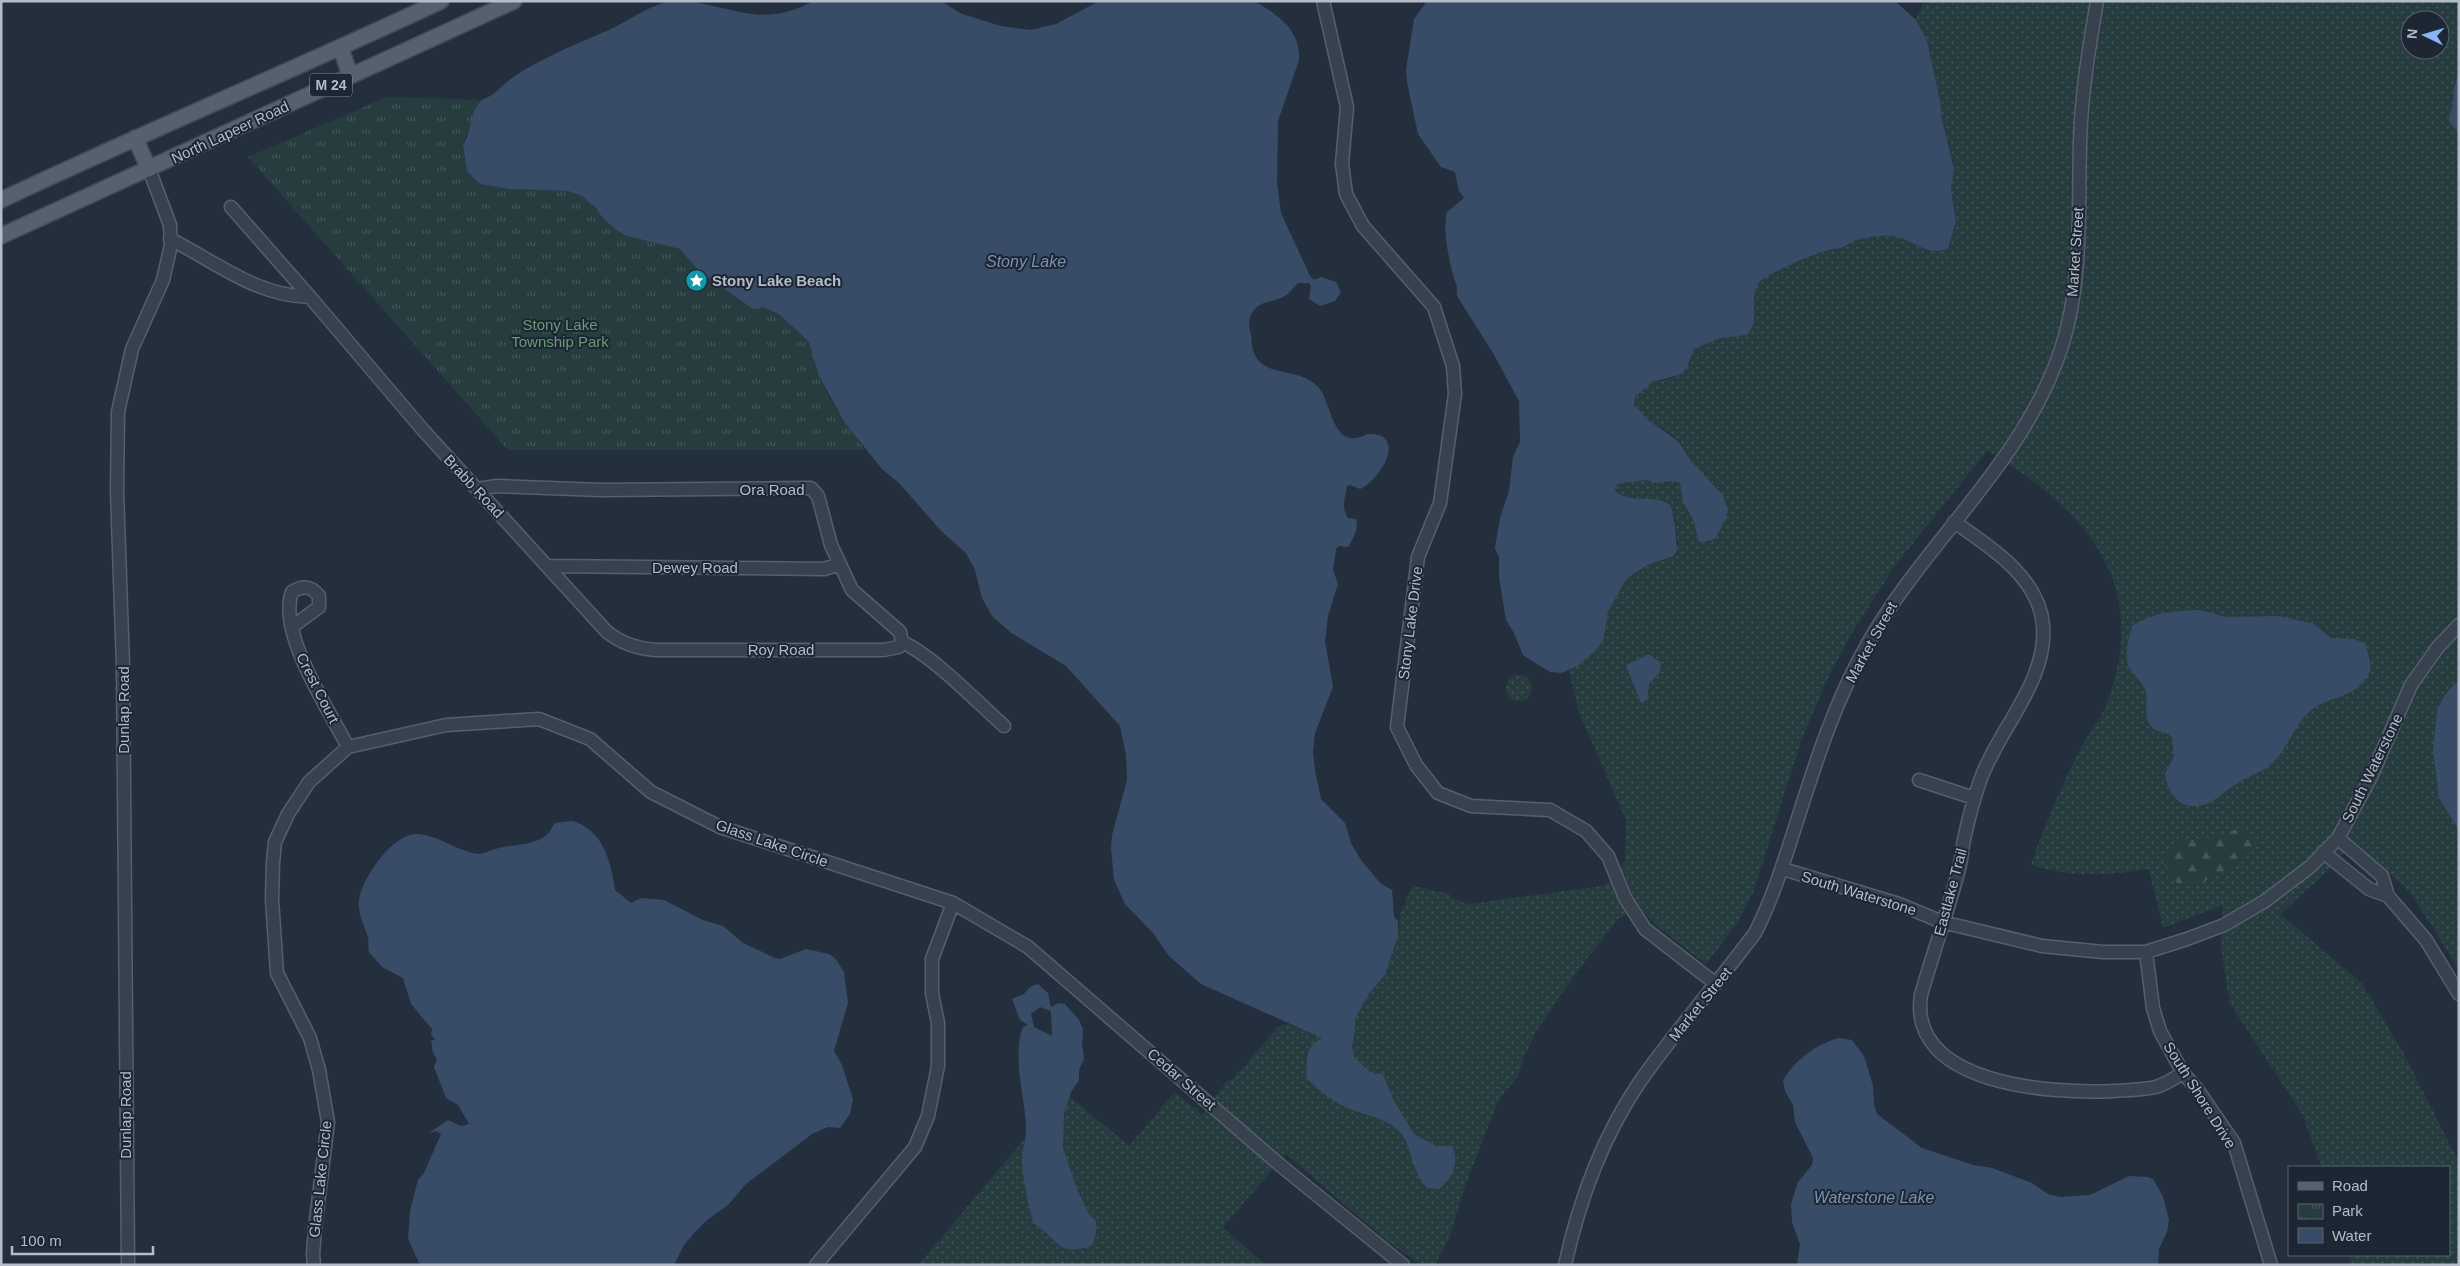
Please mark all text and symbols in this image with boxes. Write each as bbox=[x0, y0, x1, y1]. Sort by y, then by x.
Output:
north arrow bbox=[2400, 10, 2450, 60]
text: N bbox=[2404, 28, 2420, 40]
road number: M 24 bbox=[310, 74, 352, 96]
street label: North Lapeer Road bbox=[169, 97, 291, 167]
street label: Market Street bbox=[2063, 206, 2087, 297]
water label: Stony Lake bbox=[986, 253, 1066, 270]
place icon: Stony Lake Beach bbox=[684, 268, 708, 292]
place label: Stony Lake Beach bbox=[712, 272, 841, 289]
park label: Stony Lake Township Park bbox=[511, 316, 609, 350]
street label: Brabb Road bbox=[440, 451, 508, 521]
street label: Ora Road bbox=[739, 481, 805, 498]
street label: Dewey Road bbox=[652, 559, 738, 576]
street label: Stony Lake Drive bbox=[1395, 565, 1425, 681]
street label: Market Street bbox=[1842, 598, 1901, 685]
street label: Roy Road bbox=[748, 641, 814, 658]
street label: Crest Court bbox=[293, 650, 343, 727]
street label: Dunlap Road bbox=[115, 666, 132, 754]
street label: South Waterstone bbox=[2338, 711, 2406, 825]
street label: Glass Lake Circle bbox=[714, 816, 830, 870]
street label: Eastlake Trail bbox=[1930, 846, 1970, 938]
street label: South Waterstone bbox=[1799, 867, 1919, 919]
street label: Market Street bbox=[1665, 963, 1735, 1044]
street label: South Shore Drive bbox=[2160, 1039, 2240, 1151]
street label: Cedar Street bbox=[1144, 1045, 1220, 1114]
street label: Dunlap Road bbox=[117, 1071, 134, 1159]
street label: Glass Lake Circle bbox=[305, 1120, 335, 1238]
legend bbox=[2288, 1166, 2450, 1256]
text: Road bbox=[2332, 1177, 2368, 1194]
water label: Waterstone Lake bbox=[1814, 1189, 1934, 1206]
text: Park bbox=[2332, 1202, 2363, 1219]
scale bar bbox=[12, 1224, 154, 1256]
text: Water bbox=[2332, 1227, 2371, 1244]
text: 100 m bbox=[20, 1232, 62, 1249]

